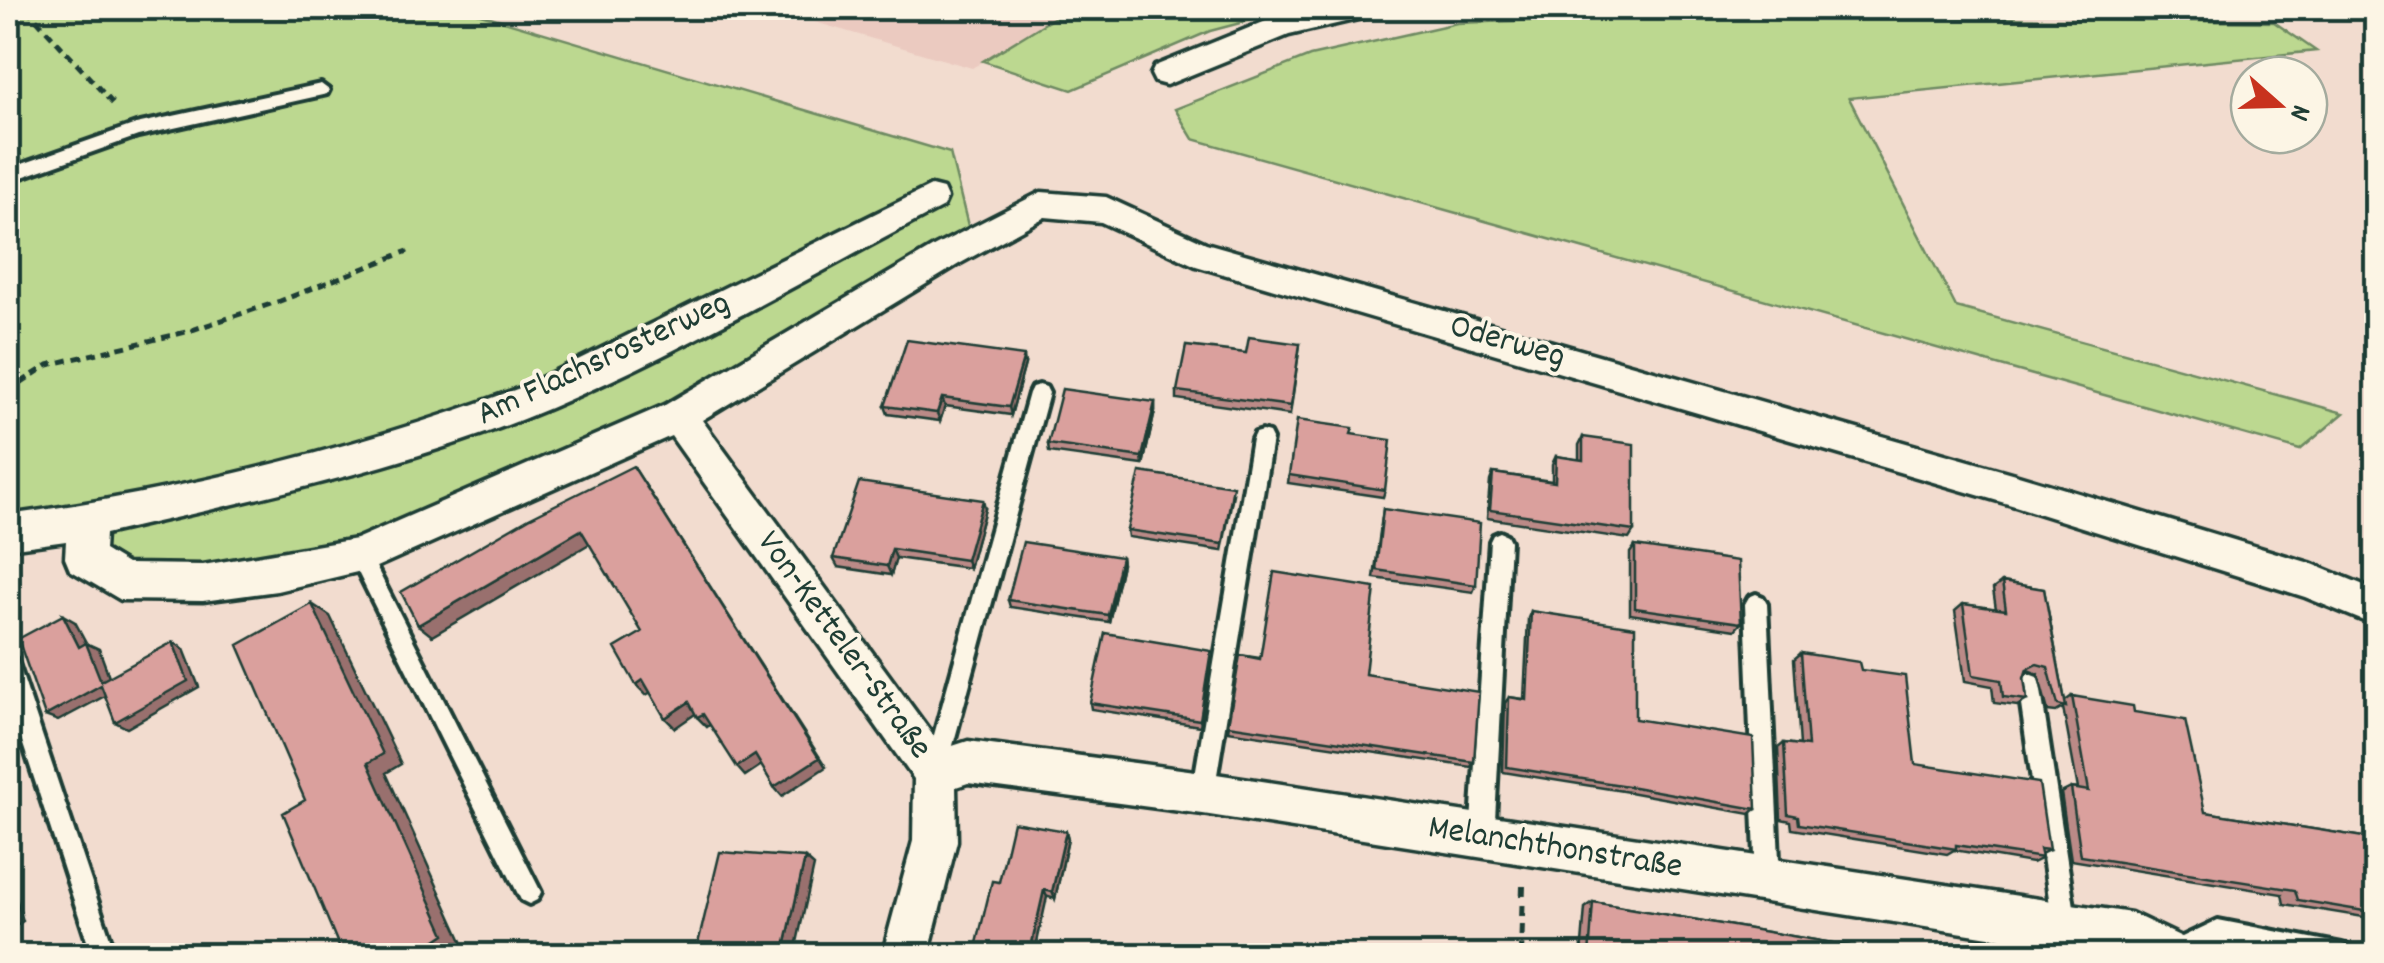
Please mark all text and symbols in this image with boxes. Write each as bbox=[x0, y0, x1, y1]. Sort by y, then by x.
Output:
north arrow bbox=[2229, 55, 2329, 155]
text: N bbox=[2277, 98, 2319, 125]
street label: Am Flachsrosterweg bbox=[469, 279, 739, 441]
street label: Oderweg bbox=[1443, 303, 1571, 383]
street label: Von-Ketteler-Straße bbox=[743, 521, 943, 771]
street label: Melanchthonstraße bbox=[1424, 804, 1686, 894]

